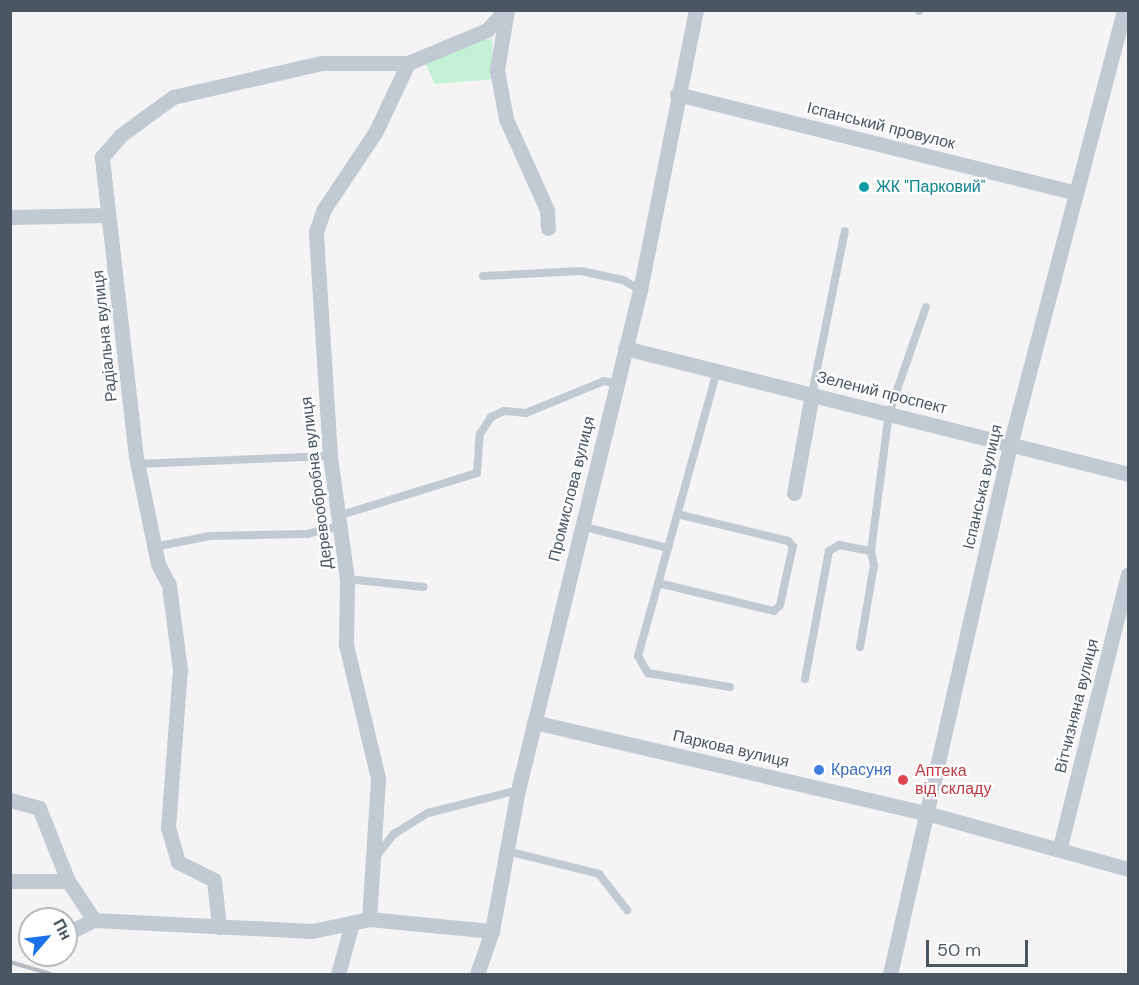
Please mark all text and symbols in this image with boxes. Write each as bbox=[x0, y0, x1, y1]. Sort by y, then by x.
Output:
street label: Іспанський провулок bbox=[805, 98, 957, 154]
place label: ЖК "Парковий" bbox=[876, 177, 985, 197]
marker: ЖК "Парковий" bbox=[857, 180, 871, 194]
street label: Радіальна вулиця bbox=[89, 269, 121, 403]
street label: Зелений проспект bbox=[815, 368, 949, 418]
street label: Деревообробна вулиця bbox=[297, 396, 337, 570]
street label: Промислова вулиця bbox=[545, 414, 599, 564]
street label: Іспанська вулиця bbox=[959, 423, 1007, 551]
street label: Вітчизняна вулиця bbox=[1051, 637, 1103, 775]
street label: Паркова вулиця bbox=[671, 726, 791, 772]
place label: Красуня bbox=[831, 760, 892, 780]
place label: Аптека від складу bbox=[915, 761, 991, 799]
marker: Красуня bbox=[812, 763, 826, 777]
marker: Аптека від складу bbox=[896, 773, 910, 787]
north arrow bbox=[18, 907, 78, 967]
text: Пн bbox=[48, 915, 77, 944]
scale bar bbox=[929, 928, 1031, 966]
text: 50 m bbox=[937, 938, 981, 962]

